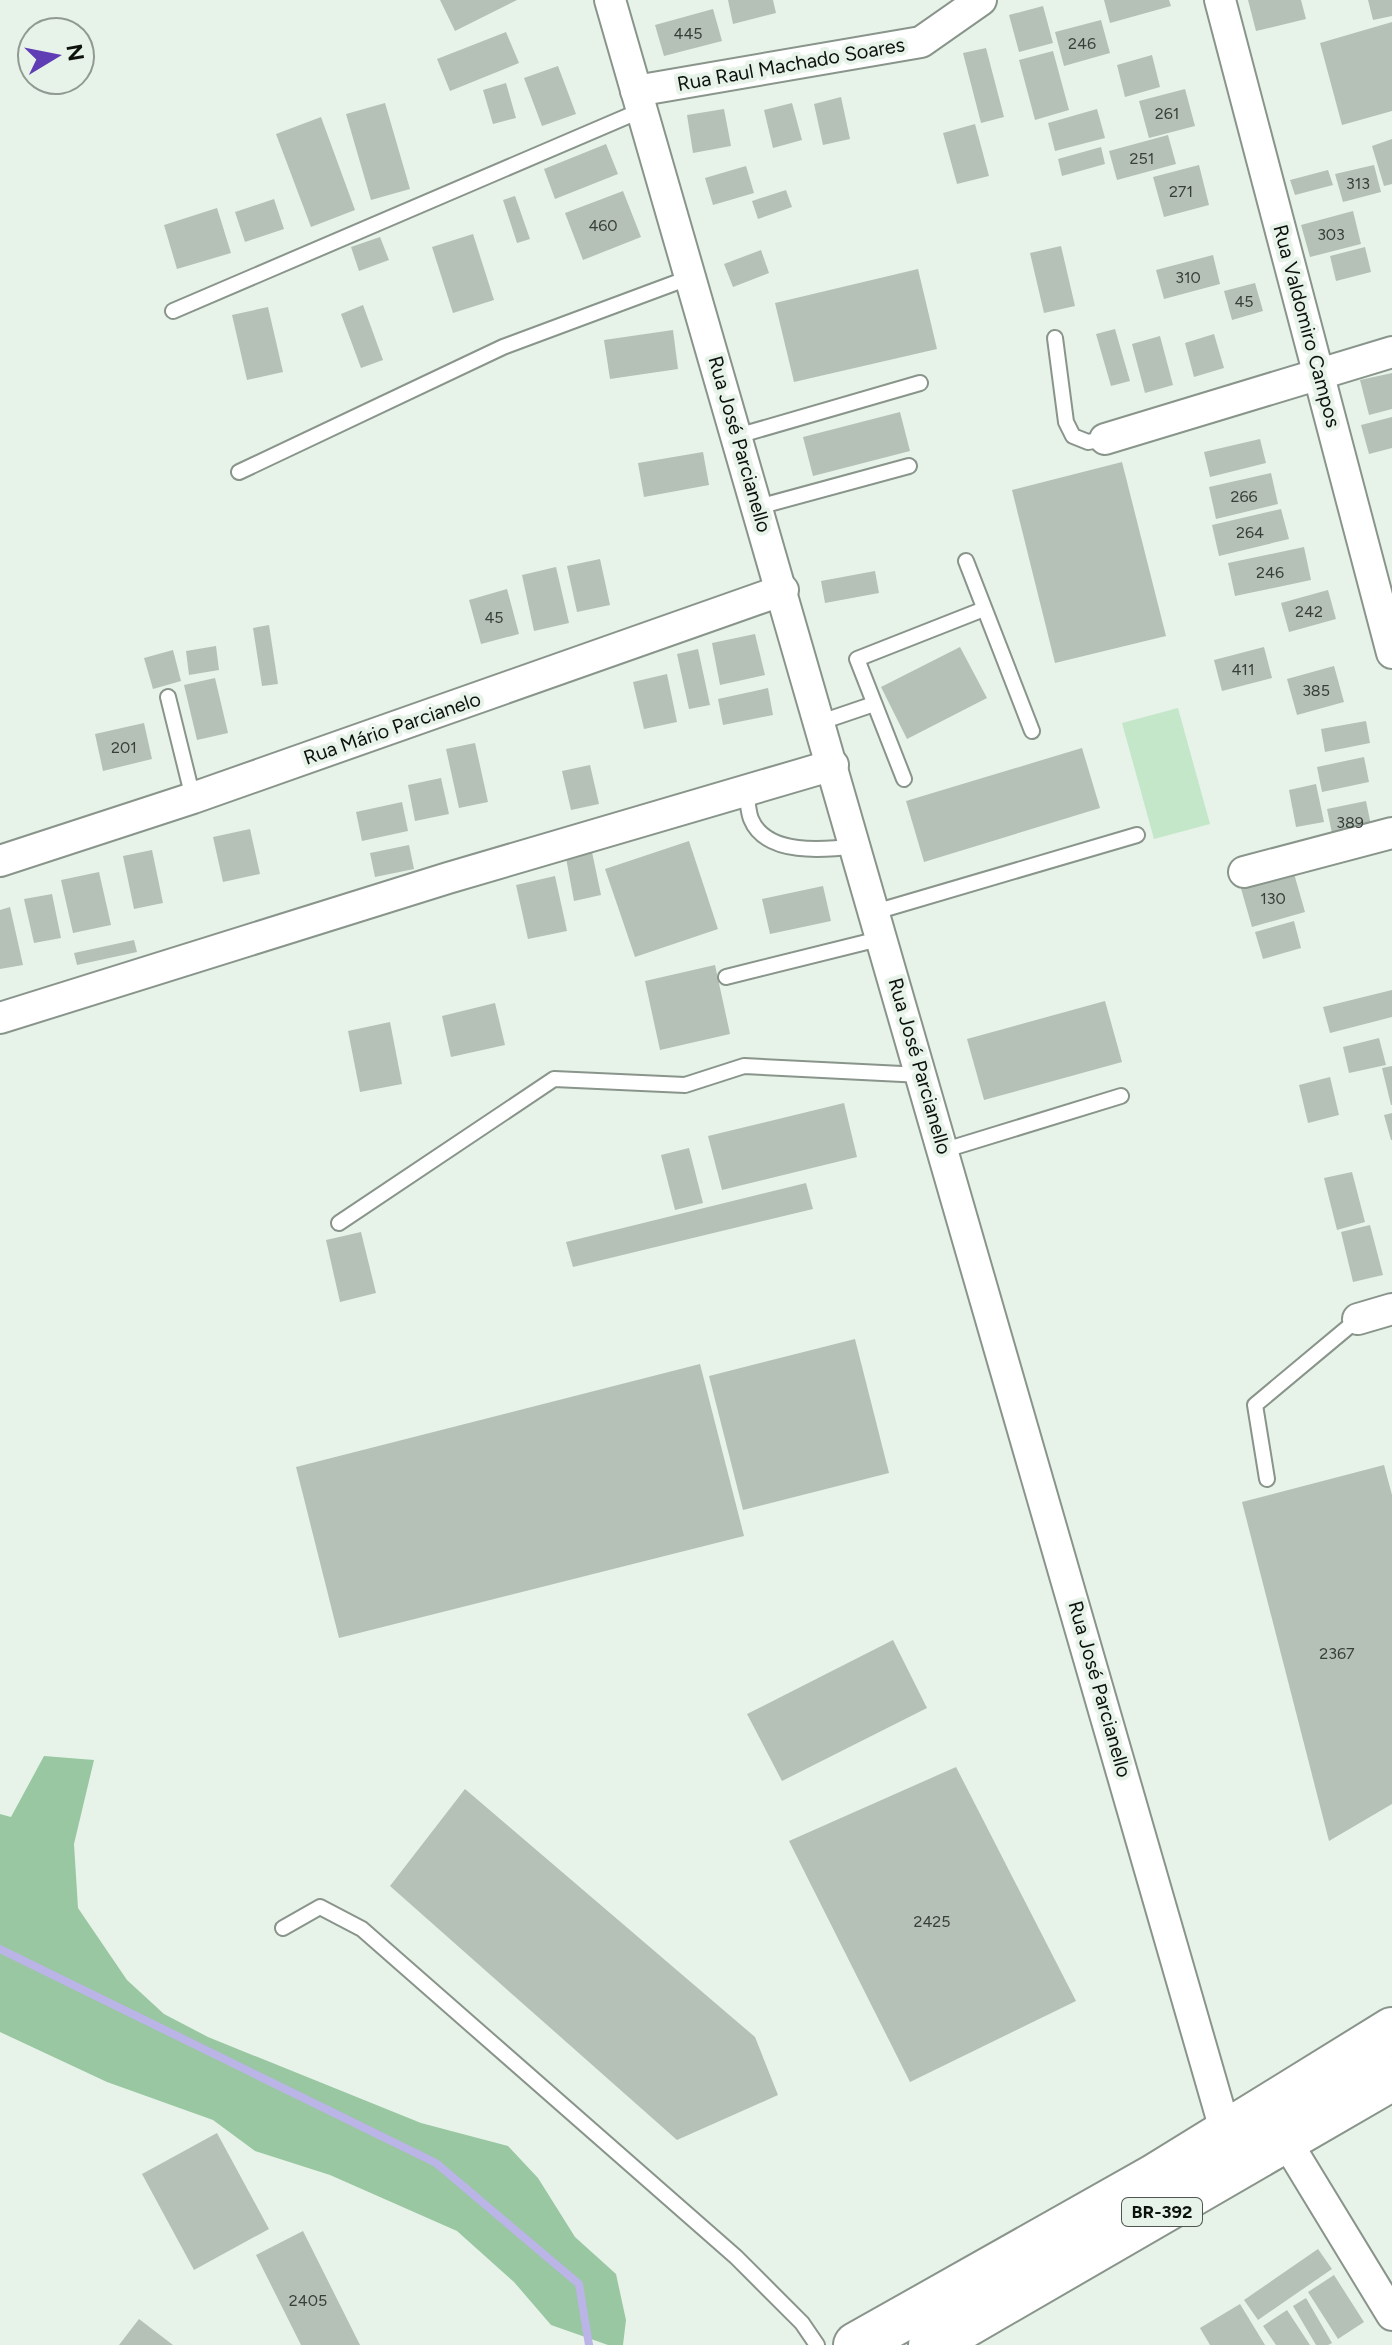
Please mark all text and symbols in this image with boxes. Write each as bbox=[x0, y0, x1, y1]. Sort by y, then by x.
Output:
north arrow bbox=[16, 16, 96, 96]
house number: 445 bbox=[673, 24, 703, 43]
street label: Rua Raul Machado Soares bbox=[675, 32, 907, 96]
house number: 246 bbox=[1068, 34, 1096, 53]
text: N bbox=[60, 42, 90, 63]
house number: 261 bbox=[1155, 104, 1179, 123]
house number: 251 bbox=[1130, 149, 1154, 168]
house number: 313 bbox=[1346, 174, 1370, 193]
house number: 271 bbox=[1169, 182, 1193, 201]
house number: 460 bbox=[588, 216, 618, 235]
street label: Rua Valdomiro Campos bbox=[1268, 222, 1346, 430]
house number: 303 bbox=[1317, 225, 1345, 244]
house number: 310 bbox=[1175, 268, 1201, 287]
house number: 45 bbox=[1234, 292, 1254, 311]
street label: Rua José Parcianello bbox=[703, 353, 777, 535]
house number: 266 bbox=[1230, 487, 1258, 506]
house number: 264 bbox=[1236, 523, 1264, 542]
house number: 246 bbox=[1256, 563, 1284, 582]
house number: 242 bbox=[1295, 602, 1323, 621]
house number: 45 bbox=[484, 608, 504, 627]
house number: 411 bbox=[1231, 660, 1255, 679]
house number: 385 bbox=[1302, 681, 1330, 700]
street label: Rua Mário Parcianelo bbox=[300, 686, 484, 770]
house number: 201 bbox=[111, 738, 137, 757]
house number: 389 bbox=[1336, 813, 1364, 832]
house number: 130 bbox=[1260, 889, 1286, 908]
street label: Rua José Parcianello bbox=[883, 975, 957, 1157]
street label: Rua José Parcianello bbox=[1063, 1598, 1137, 1780]
house number: 2367 bbox=[1319, 1644, 1355, 1663]
house number: 2425 bbox=[913, 1912, 951, 1931]
road number: BR-392 bbox=[1122, 2198, 1202, 2226]
house number: 2405 bbox=[289, 2291, 327, 2310]

